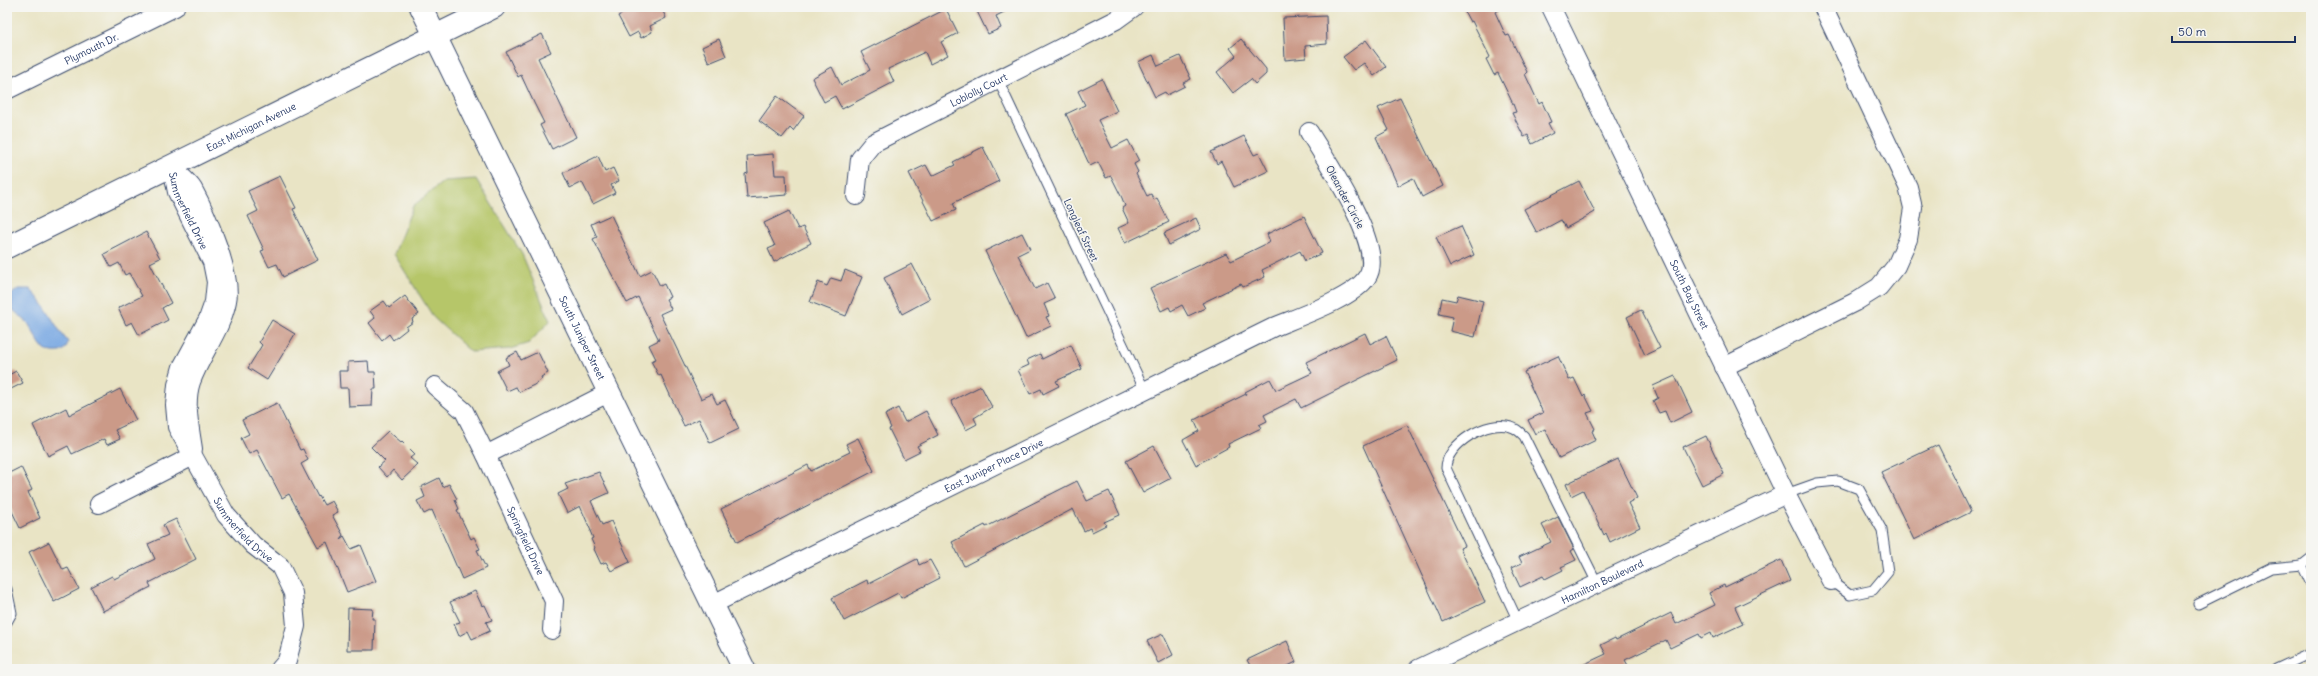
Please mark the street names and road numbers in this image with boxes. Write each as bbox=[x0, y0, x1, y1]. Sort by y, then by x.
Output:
street label: Plymouth Dr. bbox=[62, 30, 120, 67]
street label: Loblolly Court bbox=[948, 69, 1010, 110]
street label: East Michigan Avenue bbox=[204, 99, 298, 154]
street label: Oleander Circle bbox=[1323, 163, 1367, 231]
street label: Summerfield Drive bbox=[167, 171, 211, 252]
street label: Longleaf Street bbox=[1061, 196, 1102, 264]
street label: South Bay Street bbox=[1667, 257, 1712, 332]
street label: South Juniper Street bbox=[556, 294, 609, 382]
street label: East Juniper Place Drive bbox=[942, 436, 1045, 495]
street label: Summerfield Drive bbox=[211, 495, 276, 565]
street label: Springfield Drive bbox=[504, 504, 547, 577]
street label: Hamilton Boulevard bbox=[1559, 556, 1646, 606]

